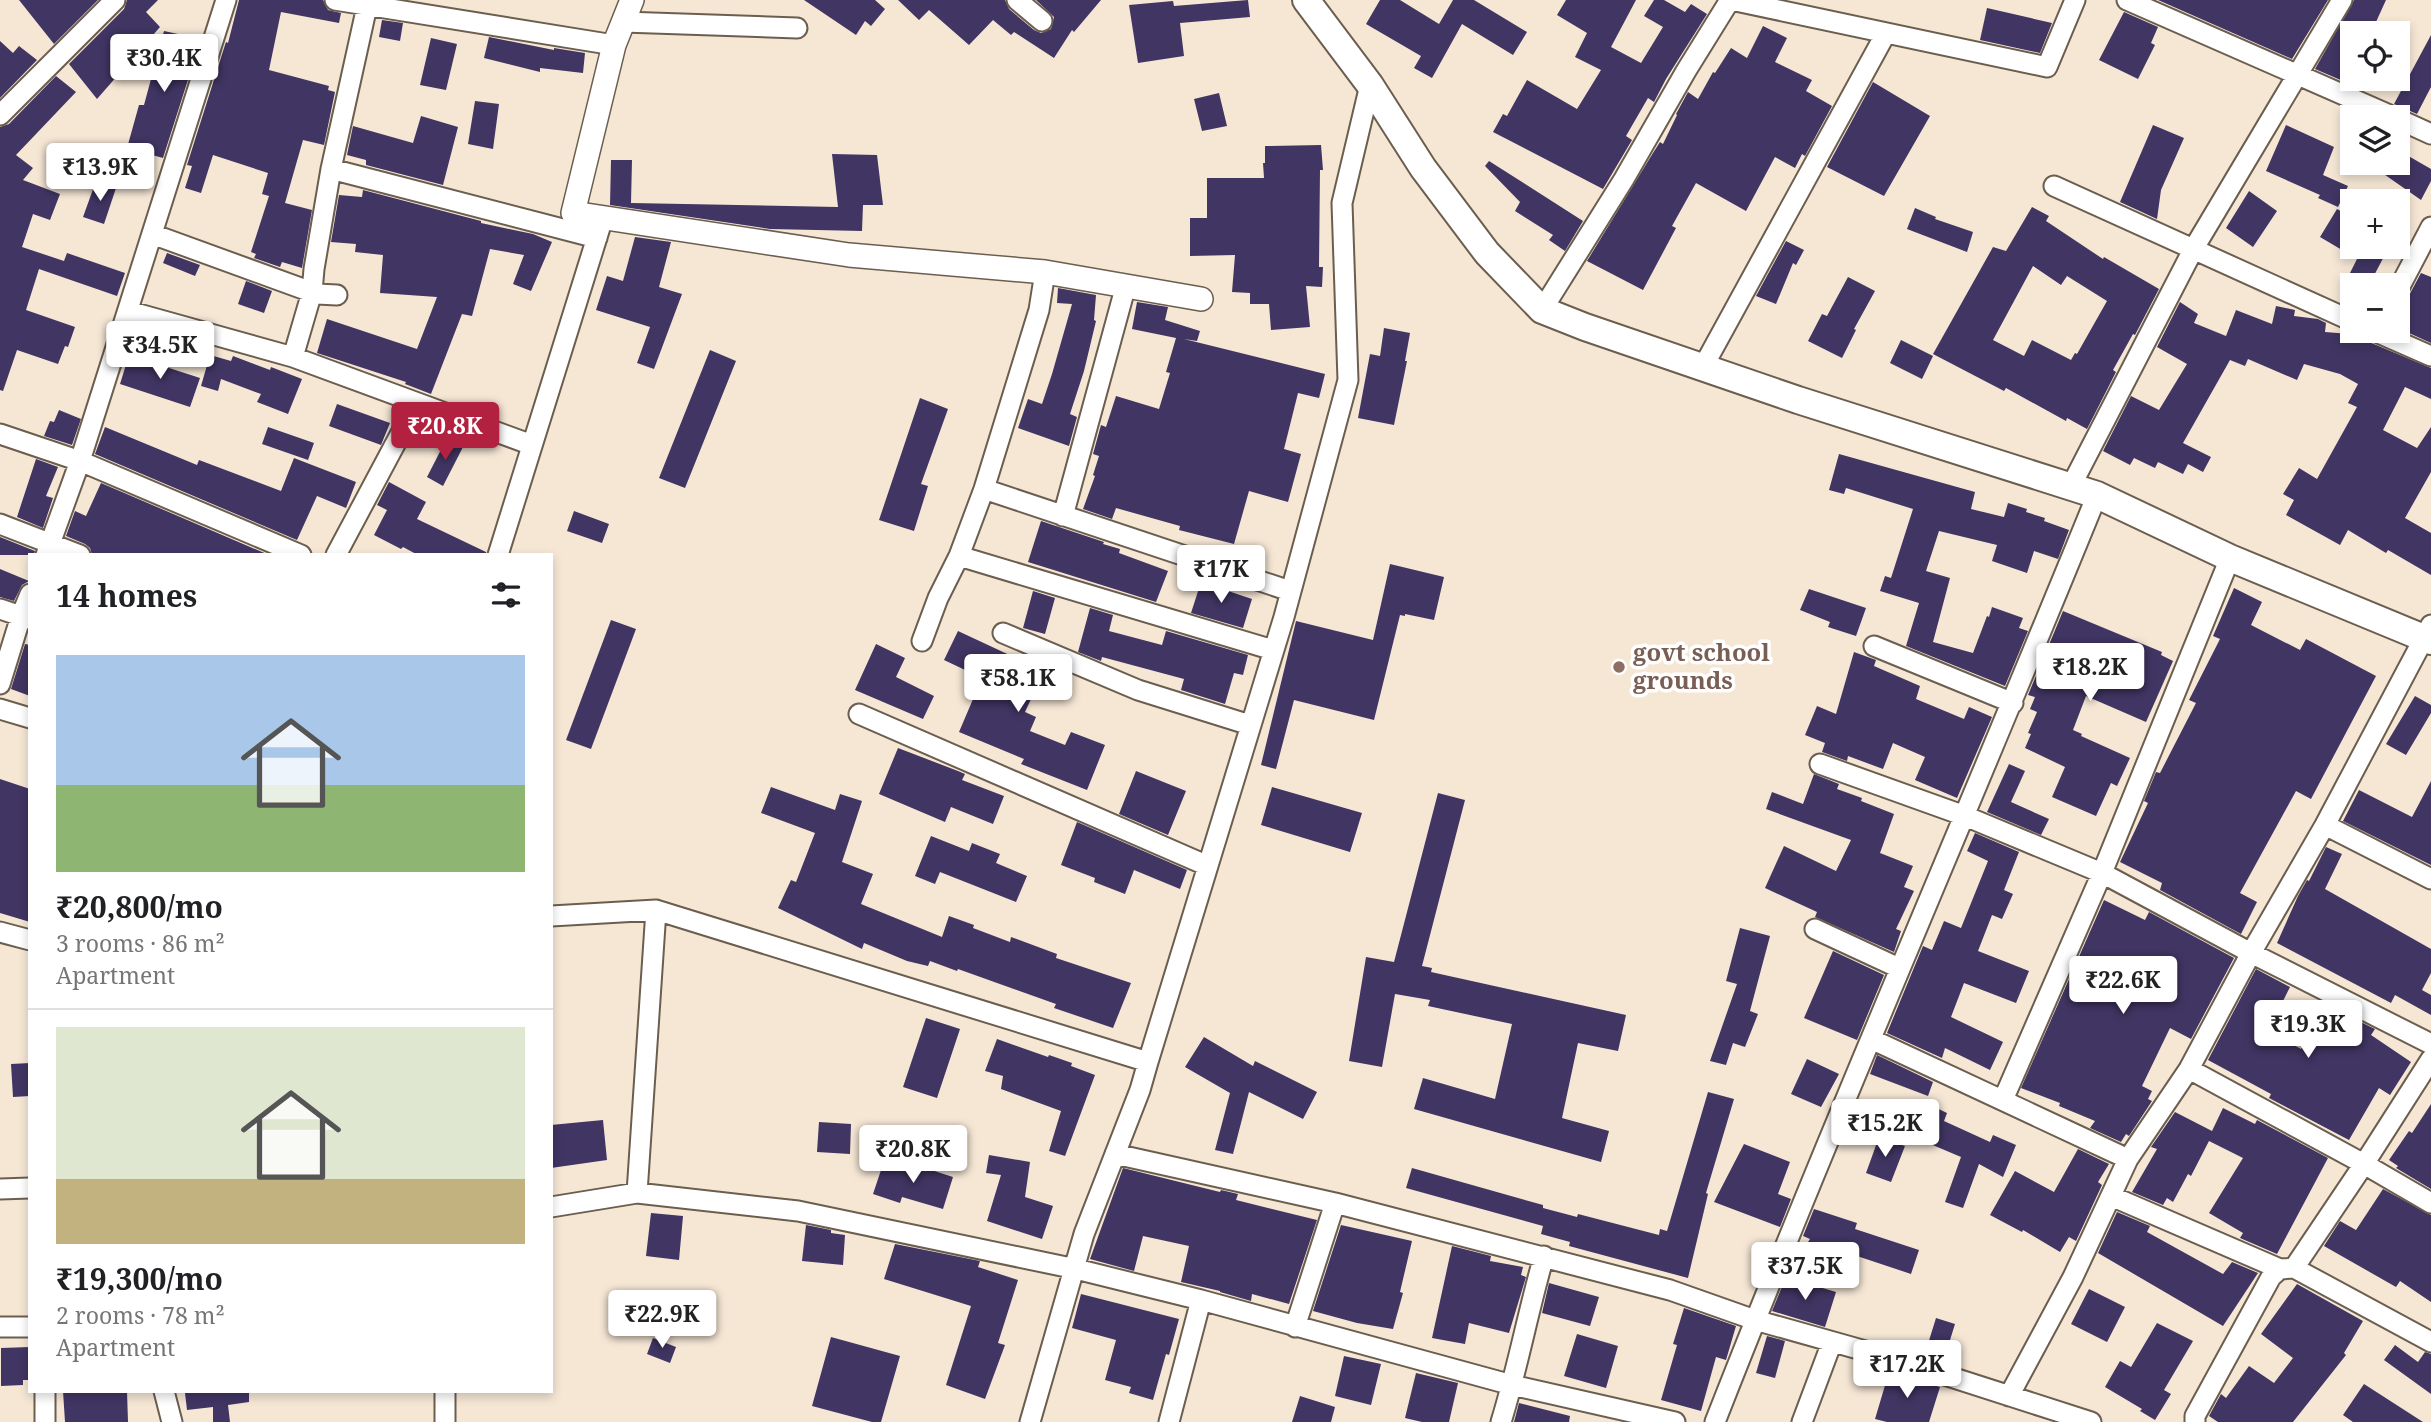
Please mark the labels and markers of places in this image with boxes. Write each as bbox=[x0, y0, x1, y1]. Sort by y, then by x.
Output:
pin: ₹30.4K bbox=[107, 34, 221, 94]
pin: ₹13.9K bbox=[43, 144, 157, 203]
pin: ₹34.5K bbox=[103, 322, 217, 381]
pin: ₹20.8K bbox=[388, 402, 502, 462]
pin: ₹17K bbox=[1180, 546, 1262, 605]
place label: govt school grounds bbox=[1633, 635, 1770, 696]
pin: ₹18.2K bbox=[2033, 644, 2147, 703]
pin: ₹58.1K bbox=[961, 654, 1075, 714]
marker: govt school grounds bbox=[1611, 659, 1627, 675]
pin: ₹22.6K bbox=[2066, 956, 2180, 1016]
pin: ₹19.3K bbox=[2251, 1000, 2365, 1060]
pin: ₹15.2K bbox=[1828, 1100, 1942, 1159]
pin: ₹20.8K bbox=[856, 1126, 970, 1185]
pin: ₹37.5K bbox=[1748, 1242, 1862, 1302]
pin: ₹22.9K bbox=[605, 1290, 719, 1350]
pin: ₹17.2K bbox=[1850, 1340, 1964, 1400]

